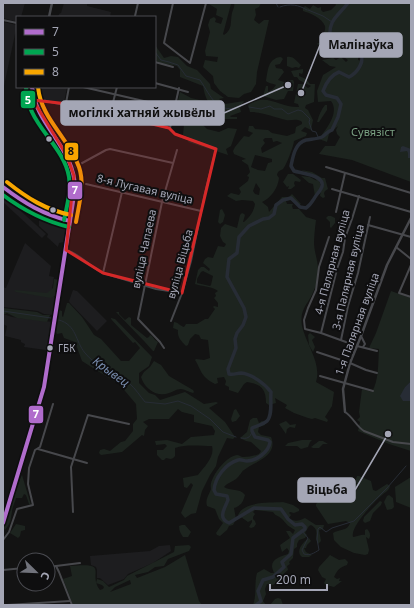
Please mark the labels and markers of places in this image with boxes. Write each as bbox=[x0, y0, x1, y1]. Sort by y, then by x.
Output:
callout: Малінаўка bbox=[320, 33, 402, 57]
callout: могілкі хатняй жывёлы bbox=[61, 101, 224, 125]
unlabelled marker bbox=[44, 134, 54, 144]
unlabelled marker bbox=[48, 205, 58, 215]
place label: ГБК bbox=[58, 341, 76, 355]
marker: ГБК bbox=[45, 343, 55, 353]
callout: Віцьба bbox=[298, 478, 355, 502]

